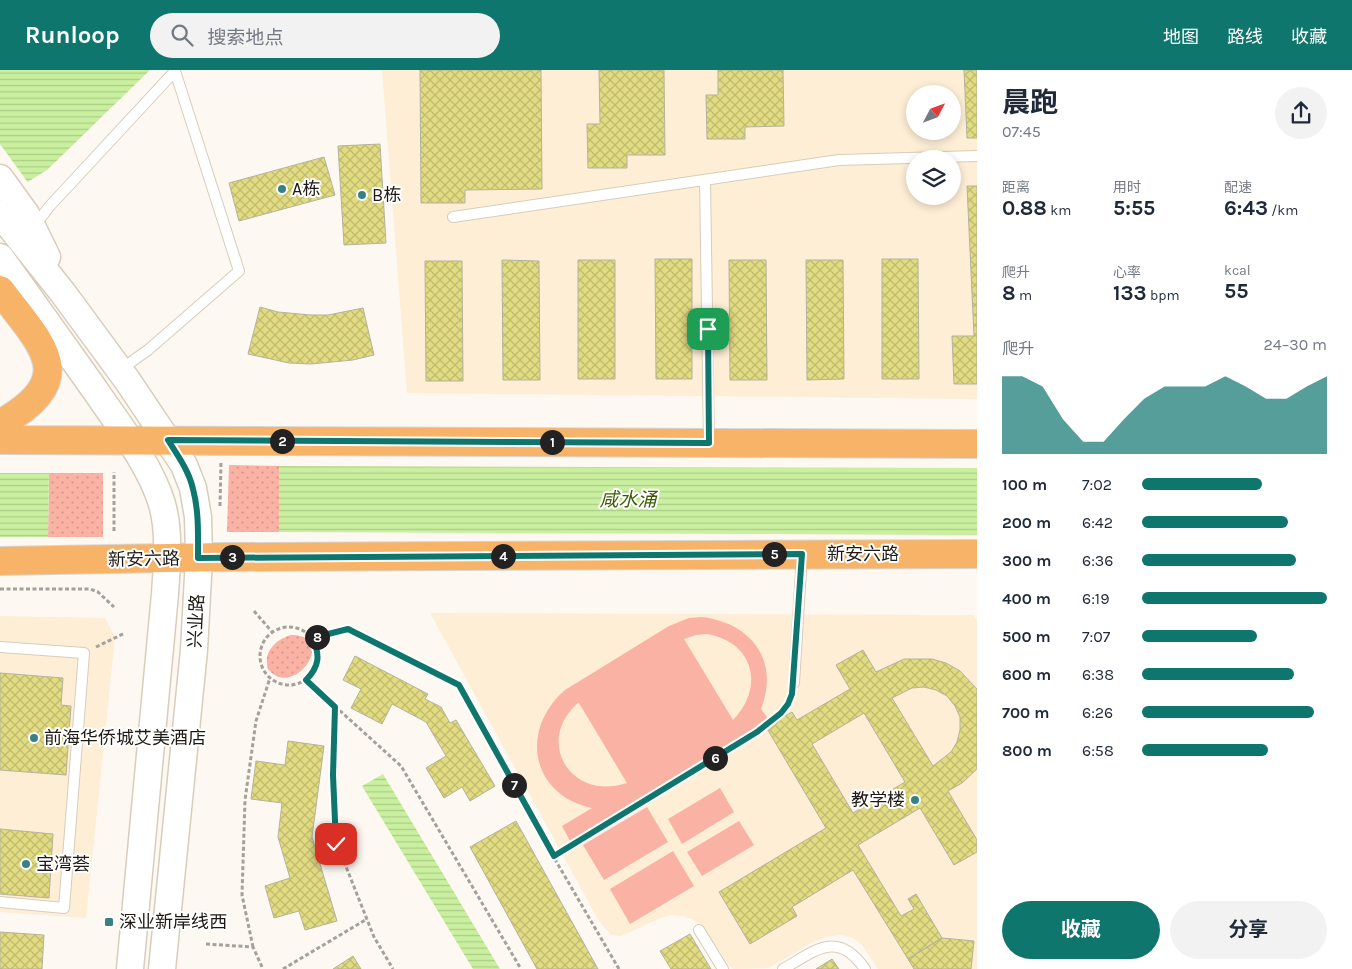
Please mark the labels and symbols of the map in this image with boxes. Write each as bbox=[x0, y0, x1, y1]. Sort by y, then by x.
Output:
north arrow bbox=[906, 85, 961, 140]
place label: A栋 bbox=[292, 178, 320, 200]
marker: A栋 bbox=[276, 183, 288, 195]
place label: B栋 bbox=[372, 184, 401, 206]
marker: B栋 bbox=[356, 189, 368, 201]
pin bbox=[687, 308, 729, 350]
pin: 2 bbox=[270, 428, 294, 454]
pin: 1 bbox=[540, 430, 564, 454]
water label: 咸水涌 bbox=[599, 489, 658, 511]
pin: 5 bbox=[762, 542, 786, 566]
street label: 新安六路 bbox=[827, 543, 899, 565]
pin: 3 bbox=[220, 544, 244, 570]
pin: 4 bbox=[490, 544, 516, 568]
street label: 新安六路 bbox=[108, 547, 180, 571]
street label: 兴业路 bbox=[184, 593, 208, 649]
pin: 8 bbox=[304, 624, 330, 650]
place label: 前海华侨城艾美酒店 bbox=[44, 727, 206, 749]
marker: 前海华侨城艾美酒店 bbox=[28, 732, 40, 744]
pin: 6 bbox=[702, 746, 728, 770]
pin: 7 bbox=[502, 772, 526, 798]
place label: 教学楼 bbox=[851, 789, 905, 811]
marker: 教学楼 bbox=[909, 794, 921, 806]
pin bbox=[315, 823, 357, 865]
place label: 宝湾荟 bbox=[36, 853, 90, 875]
marker: 宝湾荟 bbox=[20, 858, 32, 870]
place label: 深业新岸线西 bbox=[119, 911, 227, 933]
marker: 深业新岸线西 bbox=[103, 916, 115, 928]

